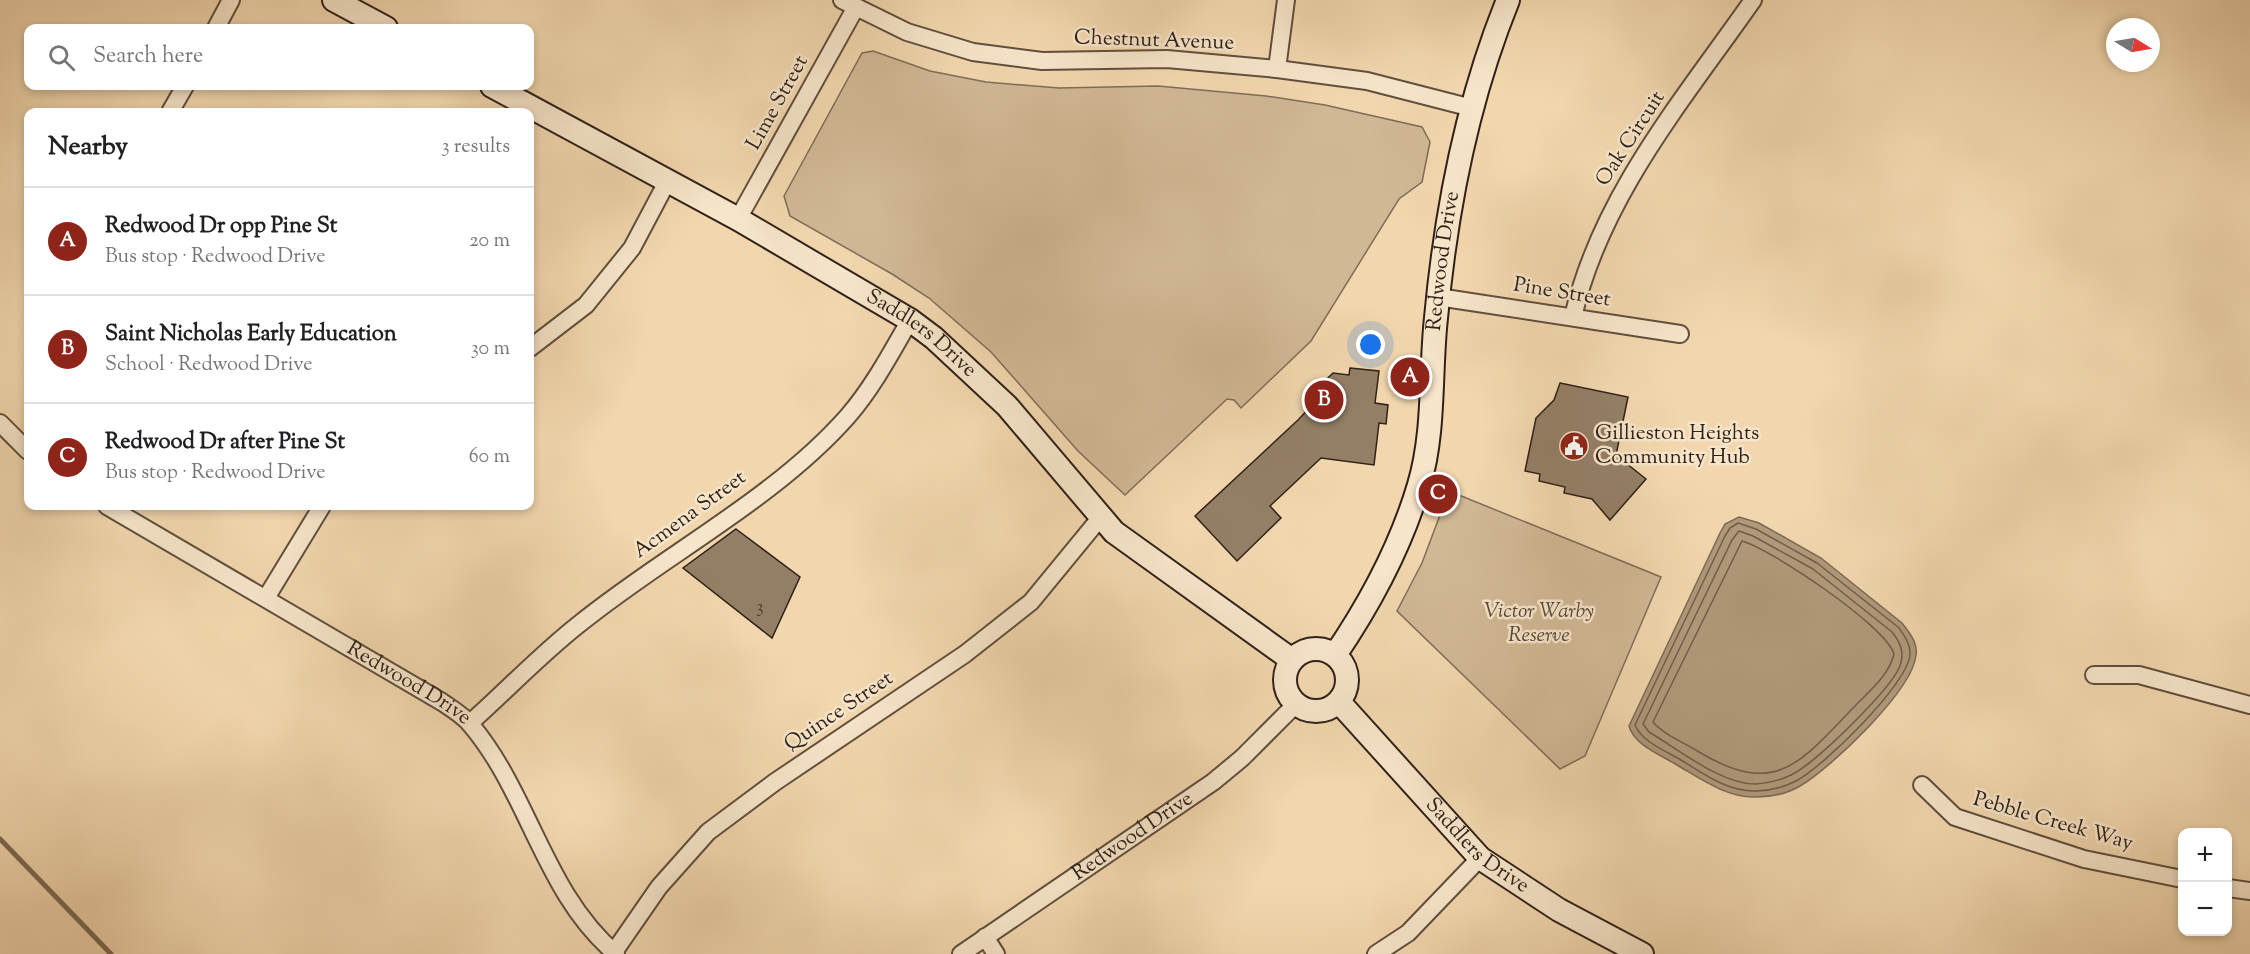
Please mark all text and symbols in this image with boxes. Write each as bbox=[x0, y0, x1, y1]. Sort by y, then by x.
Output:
north arrow bbox=[2106, 18, 2160, 72]
street label: Chestnut Avenue bbox=[1073, 23, 1235, 59]
search box bbox=[24, 24, 534, 90]
icon: search bbox=[45, 41, 78, 74]
text: Search here bbox=[93, 41, 203, 73]
street label: Lime Street bbox=[740, 50, 816, 156]
street label: Oak Circuit bbox=[1589, 85, 1673, 193]
text: Nearby bbox=[48, 129, 128, 166]
text: 3 results bbox=[441, 133, 510, 162]
street label: Redwood Drive bbox=[1420, 189, 1468, 332]
text: Redwood Dr opp Pine St bbox=[105, 211, 337, 243]
text: A bbox=[59, 227, 76, 256]
text: 20 m bbox=[469, 227, 510, 256]
text: Bus stop · Redwood Drive bbox=[105, 243, 325, 272]
street label: Pine Street bbox=[1511, 271, 1613, 315]
street label: Saddlers Drive bbox=[860, 282, 983, 385]
text: Saint Nicholas Early Education bbox=[105, 319, 397, 351]
your location bbox=[1356, 330, 1385, 359]
text: B bbox=[61, 335, 74, 364]
text: 30 m bbox=[471, 335, 510, 364]
text: School · Redwood Drive bbox=[105, 351, 312, 380]
pin: A bbox=[1390, 354, 1430, 400]
pin: B bbox=[1304, 378, 1344, 422]
place label: Gillieston Heights Community Hub bbox=[1595, 419, 1759, 473]
text: Redwood Dr after Pine St bbox=[105, 427, 345, 459]
public building icon: Gillieston Heights Community Hub bbox=[1558, 430, 1590, 462]
text: C bbox=[59, 443, 76, 472]
text: 60 m bbox=[469, 443, 510, 472]
text: Bus stop · Redwood Drive bbox=[105, 459, 325, 488]
street label: Acmena Street bbox=[627, 464, 753, 566]
pin: C bbox=[1418, 472, 1458, 516]
house number: 3 bbox=[756, 595, 764, 621]
park label: Victor Warby Reserve bbox=[1484, 597, 1594, 651]
street label: Redwood Drive bbox=[341, 634, 478, 733]
street label: Quince Street bbox=[778, 664, 900, 760]
street label: Redwood Drive bbox=[1066, 785, 1199, 889]
street label: Pebble Creek Way bbox=[1970, 785, 2137, 859]
street label: Saddlers Drive bbox=[1418, 791, 1535, 901]
map controls bbox=[2178, 828, 2232, 936]
button: + bbox=[2178, 828, 2232, 882]
button: − bbox=[2178, 882, 2232, 936]

